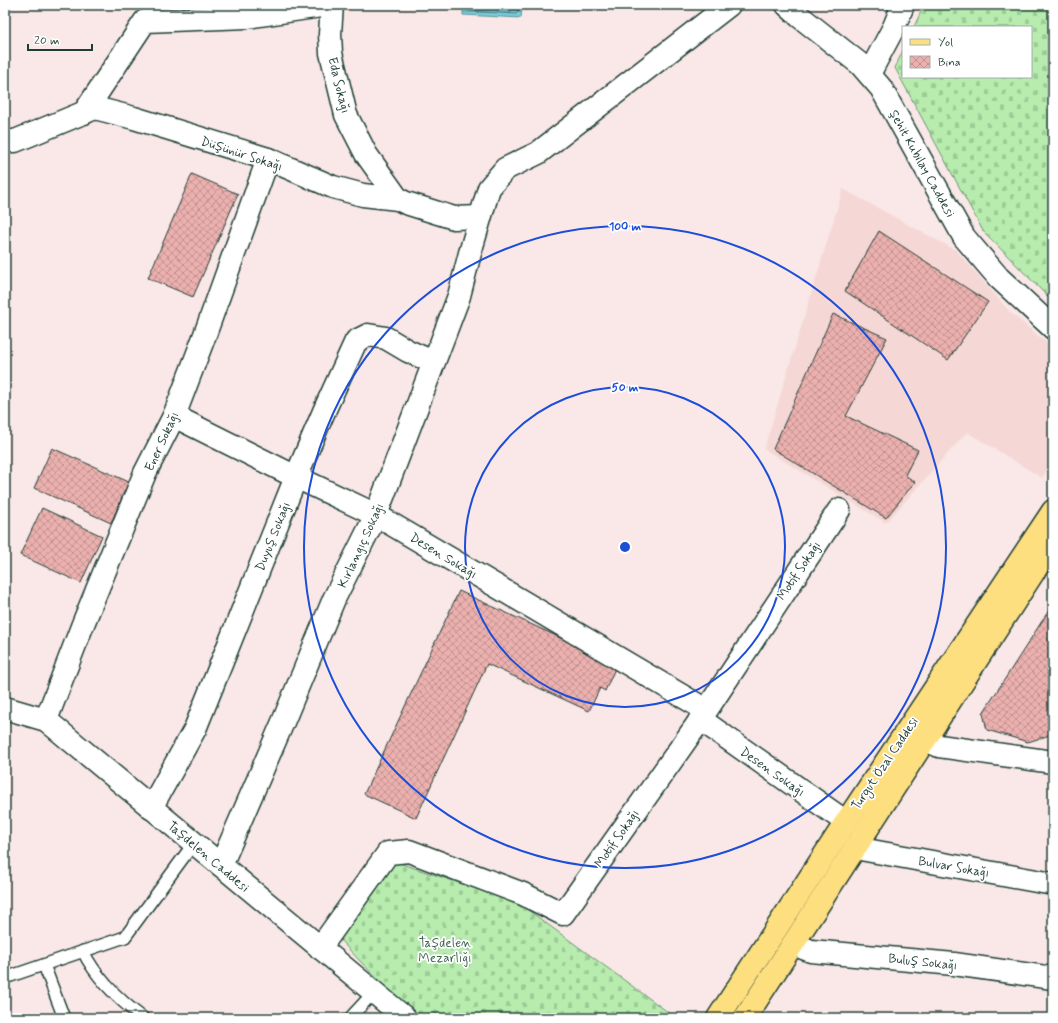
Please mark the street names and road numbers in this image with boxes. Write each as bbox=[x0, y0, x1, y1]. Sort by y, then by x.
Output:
street label: Eda Sokağı bbox=[323, 55, 354, 115]
street label: Şehit Kubilay Caddesi bbox=[885, 107, 958, 221]
street label: Düşünür Sokağı bbox=[198, 133, 285, 176]
street label: Ener Sokağı bbox=[141, 409, 184, 474]
street label: Duyuş Sokağı bbox=[252, 499, 295, 574]
street label: Kırlangıç Sokağı bbox=[334, 500, 388, 591]
street label: Desen Sokağı bbox=[406, 530, 480, 583]
street label: Motif Sokağı bbox=[773, 538, 825, 604]
street label: Turgut Özal Caddesi bbox=[848, 714, 923, 814]
street label: Desen Sokağı bbox=[736, 744, 808, 801]
street label: Motif Sokağı bbox=[591, 806, 644, 871]
street label: Taşdelen Caddesi bbox=[164, 818, 253, 896]
street label: Bulvar Sokağı bbox=[917, 853, 991, 882]
street label: Buluş Sokağı bbox=[888, 950, 958, 975]

